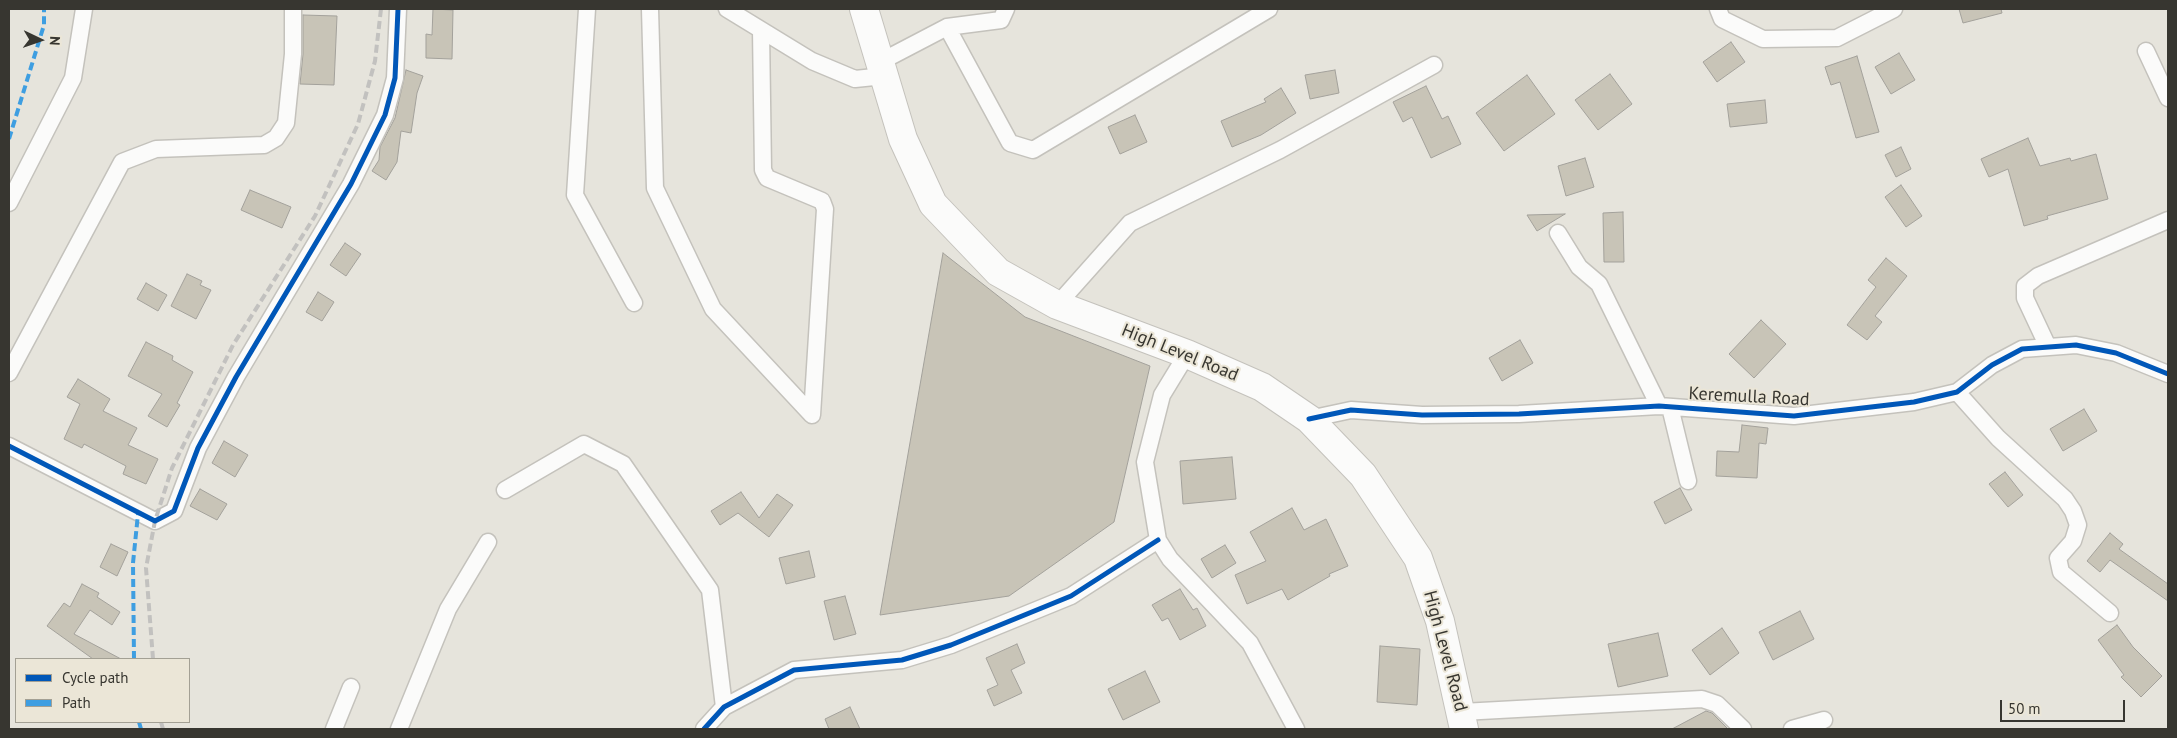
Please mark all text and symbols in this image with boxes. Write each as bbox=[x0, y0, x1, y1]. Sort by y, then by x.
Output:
north arrow bbox=[15, 15, 65, 65]
text: N bbox=[46, 36, 64, 46]
street label: High Level Road bbox=[1118, 320, 1242, 386]
street label: Keremulla Road bbox=[1688, 383, 1810, 411]
street label: High Level Road bbox=[1419, 588, 1471, 714]
legend bbox=[15, 658, 190, 723]
text: Cycle path bbox=[62, 668, 128, 687]
scale bar bbox=[2002, 690, 2127, 722]
text: Path bbox=[62, 693, 91, 712]
text: 50 m bbox=[2008, 699, 2041, 718]

